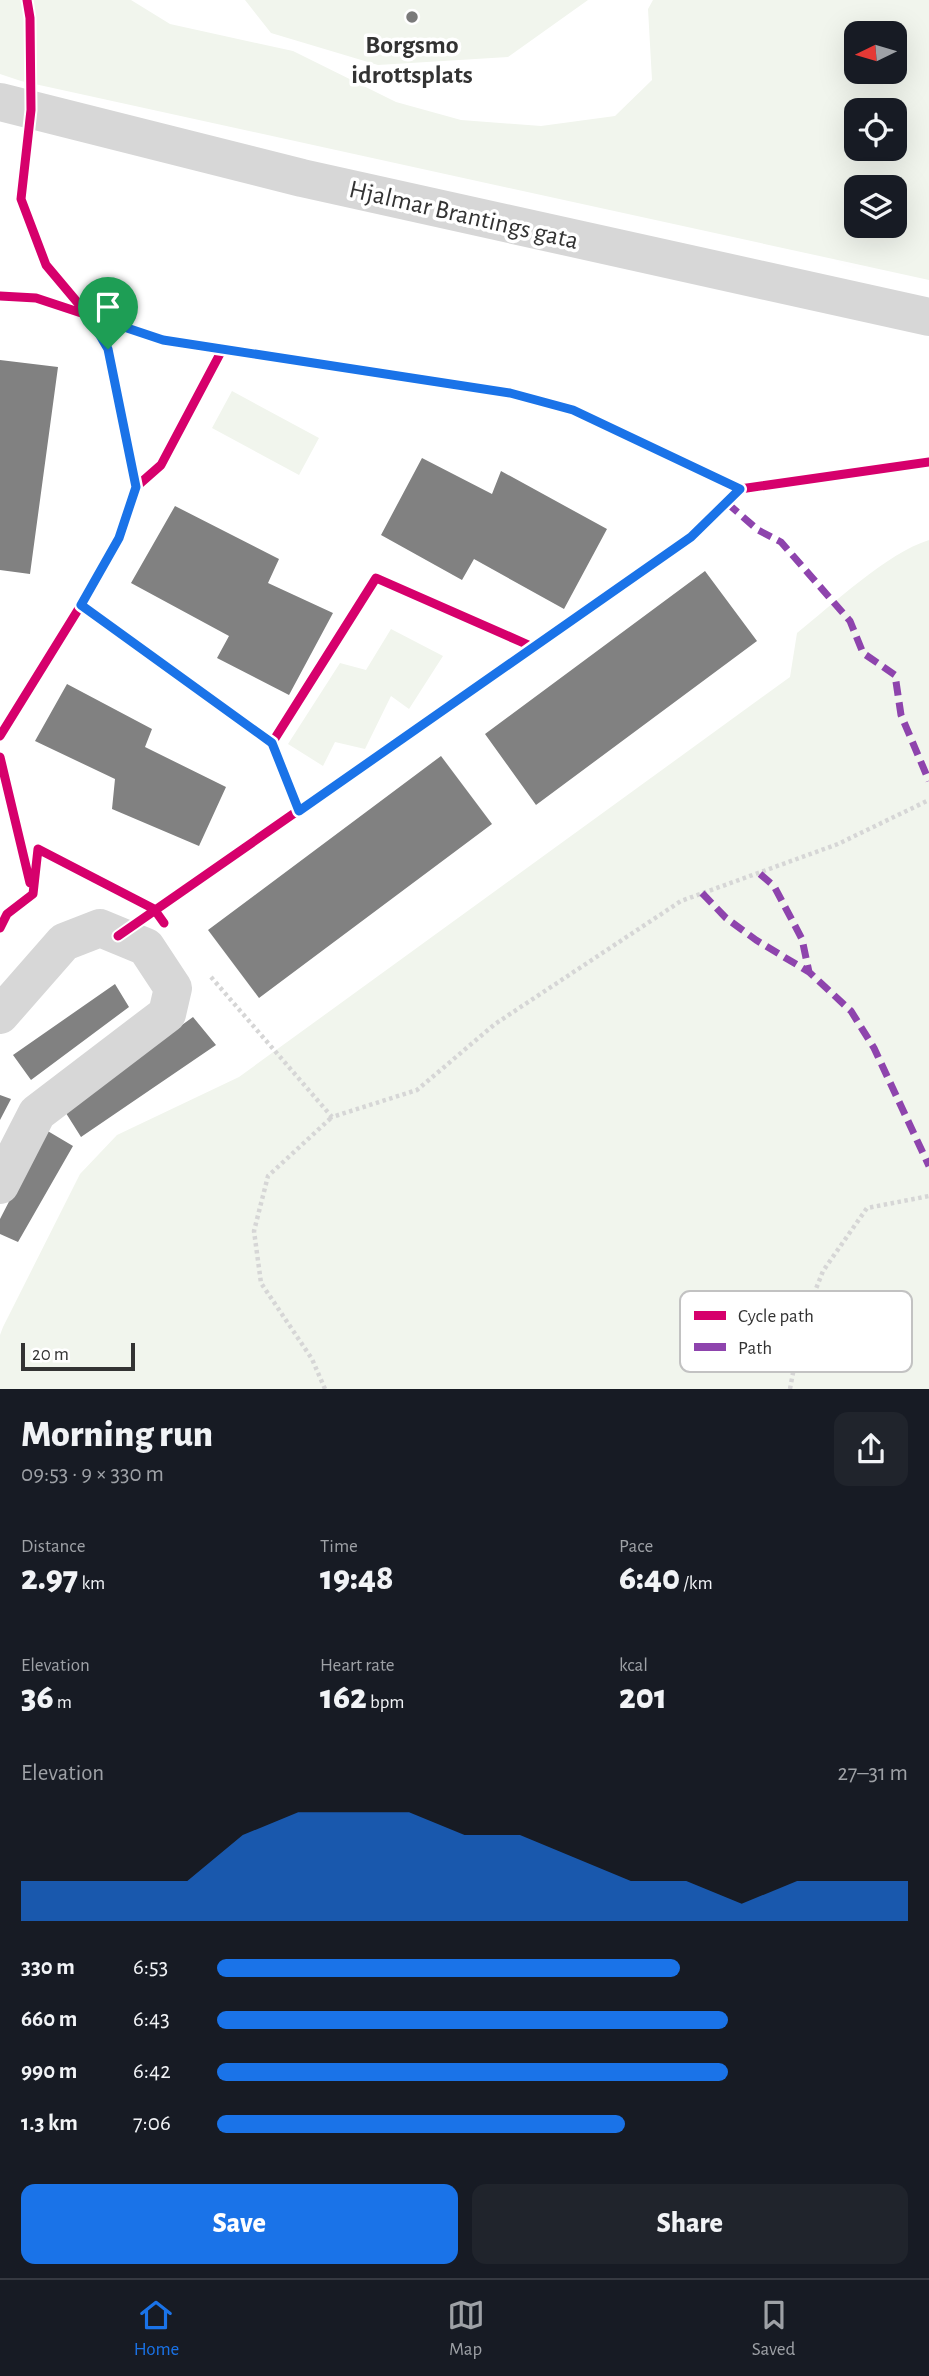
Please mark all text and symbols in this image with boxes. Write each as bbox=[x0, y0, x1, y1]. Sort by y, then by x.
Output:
marker: Borgsmo idrottsplats bbox=[404, 9, 420, 25]
north arrow bbox=[844, 21, 906, 84]
map controls bbox=[844, 21, 907, 238]
place label: Borgsmo idrottsplats bbox=[351, 32, 473, 88]
button: locate bbox=[844, 98, 907, 161]
button: layers bbox=[844, 175, 907, 238]
street label: Hjalmar Brantings gata bbox=[347, 176, 581, 254]
pin bbox=[78, 277, 138, 349]
icon: arrive bbox=[89, 288, 127, 326]
legend bbox=[680, 1291, 912, 1372]
text: Cycle path bbox=[738, 1307, 814, 1326]
text: Path bbox=[738, 1339, 772, 1358]
scale bar bbox=[21, 1340, 135, 1372]
text: 20 m bbox=[32, 1345, 69, 1364]
button: share bbox=[834, 1412, 908, 1486]
text: Morning run bbox=[21, 1416, 213, 1454]
text: 09:53 · 9 × 330 m bbox=[21, 1463, 164, 1486]
text: Distance bbox=[21, 1537, 85, 1556]
text: Time bbox=[320, 1537, 358, 1556]
text: Pace bbox=[619, 1537, 653, 1556]
text: 2.97 bbox=[21, 1561, 78, 1596]
text: 19:48 bbox=[320, 1561, 394, 1596]
text: 6:40 bbox=[619, 1561, 680, 1596]
text: km bbox=[78, 1574, 105, 1593]
text: /km bbox=[680, 1574, 713, 1593]
text: Elevation bbox=[21, 1656, 90, 1675]
text: Heart rate bbox=[320, 1656, 395, 1675]
text: kcal bbox=[619, 1656, 648, 1675]
text: 36 bbox=[21, 1680, 54, 1715]
text: 162 bbox=[320, 1680, 367, 1715]
text: 201 bbox=[619, 1680, 667, 1715]
text: m bbox=[54, 1693, 72, 1712]
text: bpm bbox=[367, 1693, 404, 1712]
text: Elevation bbox=[21, 1762, 104, 1785]
text: 27–31 m bbox=[837, 1762, 908, 1785]
text: 330 m bbox=[21, 1956, 75, 1979]
text: 6:53 bbox=[133, 1956, 168, 1979]
text: 660 m bbox=[21, 2008, 77, 2031]
text: 6:43 bbox=[133, 2008, 170, 2031]
text: 990 m bbox=[21, 2060, 77, 2083]
text: 6:42 bbox=[133, 2060, 171, 2083]
text: 1.3 km bbox=[21, 2112, 78, 2135]
text: 7:06 bbox=[133, 2112, 171, 2135]
button: Save bbox=[21, 2184, 458, 2264]
button: Share bbox=[472, 2184, 908, 2264]
tab: Home bbox=[134, 2296, 179, 2361]
tab: Map bbox=[447, 2296, 485, 2361]
tab: Saved bbox=[752, 2296, 795, 2361]

